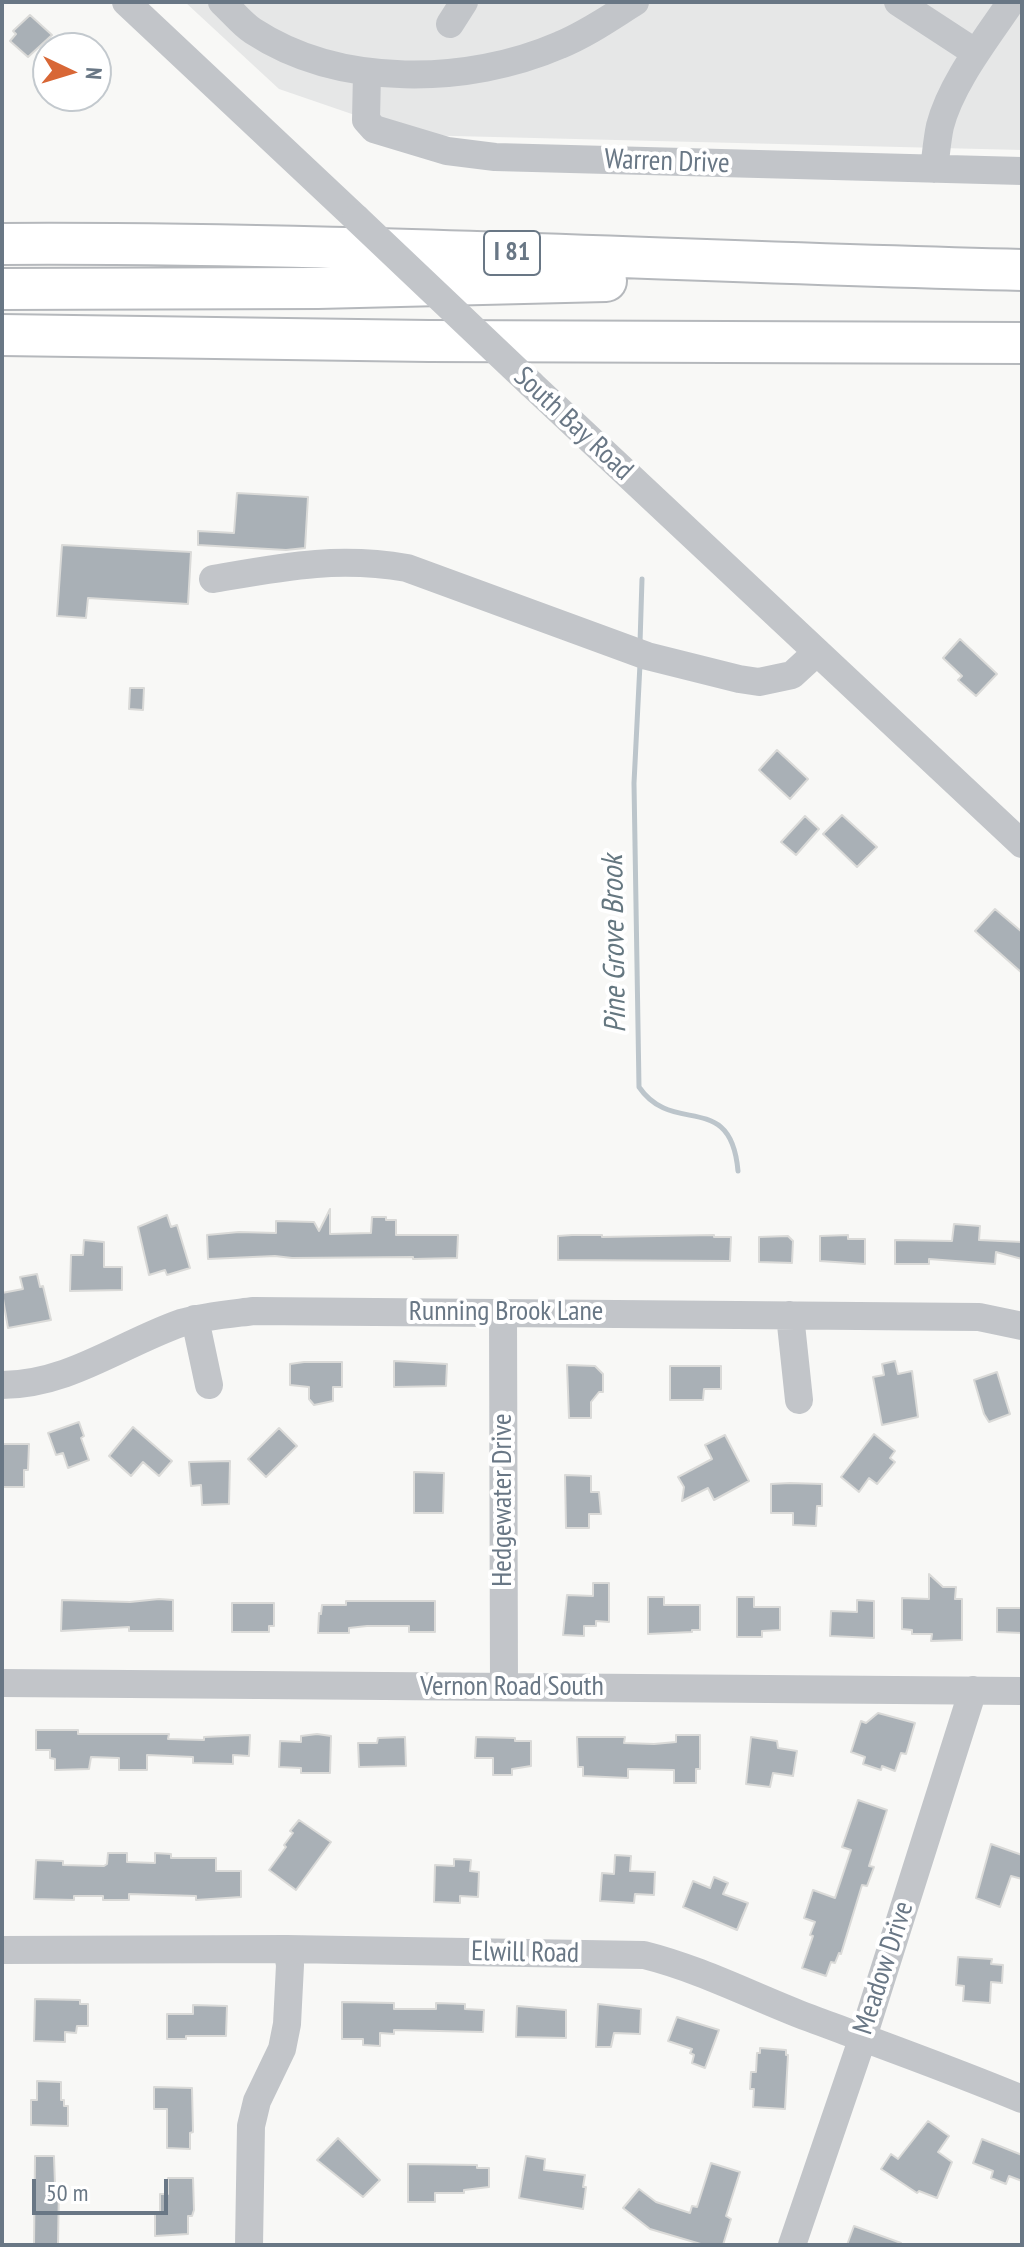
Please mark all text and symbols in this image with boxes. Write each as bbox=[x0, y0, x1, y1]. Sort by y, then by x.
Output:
north arrow bbox=[32, 32, 112, 112]
text: N bbox=[80, 67, 108, 80]
street label: Warren Drive bbox=[604, 143, 730, 181]
road number: I 81 bbox=[484, 231, 540, 275]
street label: South Bay Road bbox=[506, 360, 640, 488]
water label: Pine Grove Brook bbox=[595, 855, 635, 1033]
street label: Running Brook Lane bbox=[409, 1295, 603, 1329]
street label: Hedgewater Drive bbox=[486, 1413, 520, 1587]
street label: Vernon Road South bbox=[420, 1670, 604, 1704]
street label: Meadow Drive bbox=[847, 1897, 921, 2039]
street label: Elwill Road bbox=[471, 1935, 579, 1971]
scale bar bbox=[36, 2163, 172, 2213]
text: 50 m bbox=[46, 2177, 88, 2208]

